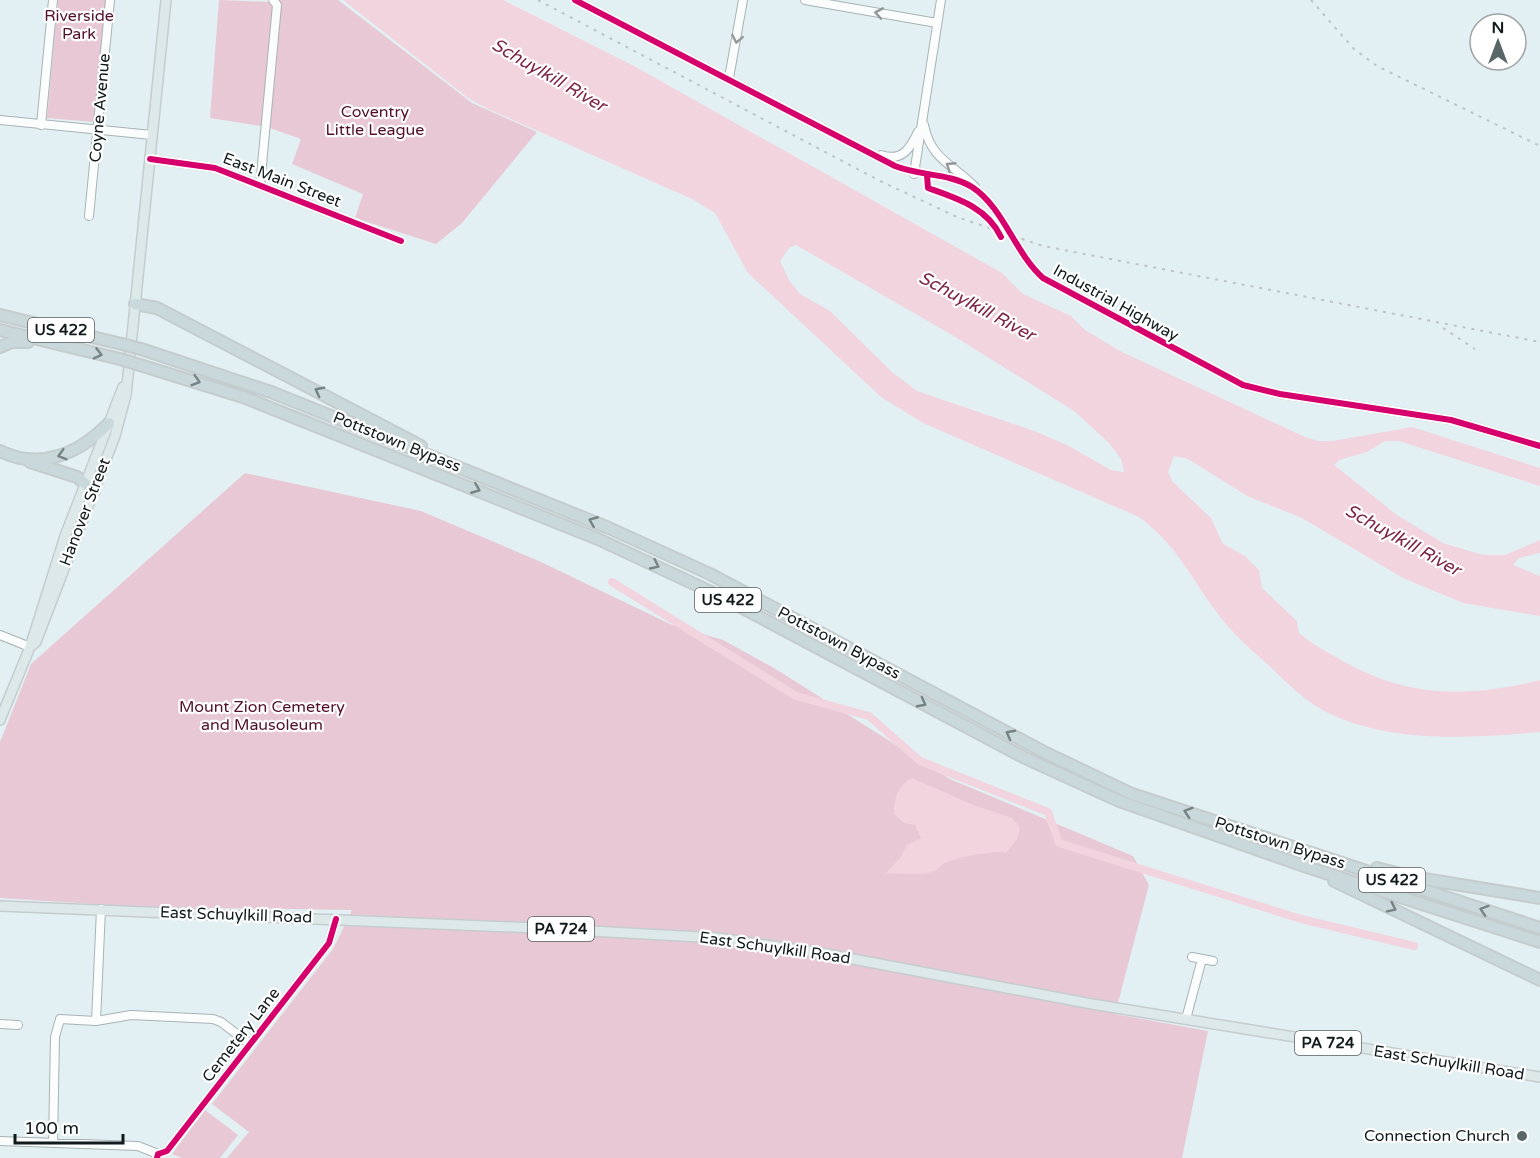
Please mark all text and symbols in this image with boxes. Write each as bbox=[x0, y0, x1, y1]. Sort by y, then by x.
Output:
park label: Riverside Park bbox=[44, 6, 114, 44]
one-way arrow bbox=[875, 7, 885, 20]
north arrow bbox=[1468, 12, 1528, 72]
text: N bbox=[1492, 18, 1504, 38]
water label: Schuylkill River bbox=[488, 33, 612, 118]
one-way arrow bbox=[731, 34, 744, 44]
street label: Coyne Avenue bbox=[85, 53, 115, 163]
park label: Coventry Little League bbox=[326, 102, 424, 140]
street label: East Main Street bbox=[220, 148, 344, 212]
one-way arrow bbox=[946, 162, 957, 173]
street label: Industrial Highway bbox=[1050, 260, 1183, 346]
water label: Schuylkill River bbox=[915, 266, 1041, 347]
road number: US 422 bbox=[28, 318, 94, 342]
one-way arrow bbox=[92, 346, 102, 359]
one-way arrow bbox=[190, 374, 201, 386]
one-way arrow bbox=[315, 387, 325, 398]
street label: Pottstown Bypass bbox=[330, 407, 464, 477]
one-way arrow bbox=[57, 448, 67, 461]
street label: Hanover Street bbox=[55, 455, 115, 569]
one-way arrow bbox=[470, 482, 481, 494]
water label: Schuylkill River bbox=[1342, 499, 1466, 582]
one-way arrow bbox=[589, 516, 600, 528]
one-way arrow bbox=[649, 558, 660, 570]
road number: US 422 bbox=[695, 588, 761, 612]
street label: Pottstown Bypass bbox=[774, 602, 904, 684]
one-way arrow bbox=[916, 696, 926, 707]
park label: Mount Zion Cemetery and Mausoleum bbox=[179, 697, 345, 735]
one-way arrow bbox=[1006, 730, 1016, 741]
one-way arrow bbox=[1183, 807, 1194, 820]
street label: Pottstown Bypass bbox=[1212, 812, 1348, 874]
road number: US 422 bbox=[1359, 868, 1425, 892]
one-way arrow bbox=[1386, 901, 1397, 913]
street label: East Schuylkill Road bbox=[159, 902, 313, 928]
one-way arrow bbox=[1479, 905, 1490, 917]
road number: PA 724 bbox=[528, 917, 594, 941]
street label: East Schuylkill Road bbox=[698, 927, 852, 969]
street label: Cemetery Lane bbox=[198, 984, 284, 1086]
road number: PA 724 bbox=[1295, 1031, 1361, 1055]
street label: East Schuylkill Road bbox=[1372, 1041, 1526, 1085]
scale bar bbox=[15, 1107, 123, 1145]
text: 100 m bbox=[24, 1117, 79, 1139]
place label: Connection Church bbox=[1364, 1126, 1510, 1146]
marker: Connection Church bbox=[1515, 1129, 1529, 1143]

